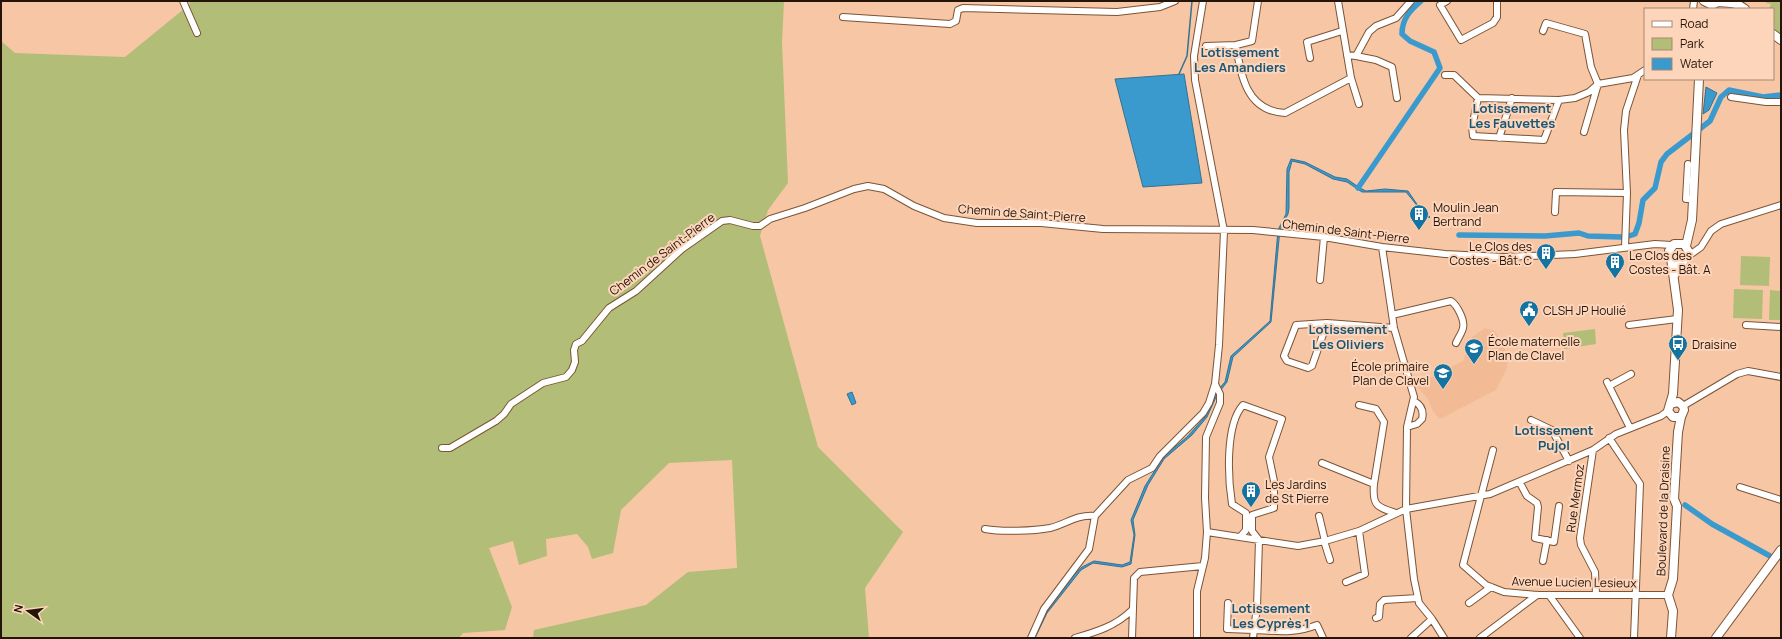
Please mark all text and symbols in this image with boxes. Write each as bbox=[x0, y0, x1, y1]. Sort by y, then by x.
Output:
legend bbox=[1644, 8, 1774, 80]
text: Road bbox=[1680, 15, 1708, 32]
text: Park bbox=[1680, 35, 1705, 52]
district label: Lotissement Les Amandiers bbox=[1194, 43, 1286, 76]
text: Water bbox=[1680, 55, 1714, 72]
district label: Lotissement Les Fauvettes bbox=[1469, 99, 1555, 132]
place label: Moulin Jean Bertrand bbox=[1433, 199, 1499, 230]
street label: Chemin de Saint-Pierre bbox=[958, 200, 1086, 226]
building icon: Moulin Jean Bertrand bbox=[1408, 203, 1430, 231]
street label: Chemin de Saint-Pierre bbox=[606, 209, 718, 299]
street label: Chemin de Saint-Pierre bbox=[1281, 215, 1411, 247]
place label: Le Clos des Costes - Bât. C bbox=[1449, 238, 1532, 269]
building icon: Le Clos des Costes - Bât. C bbox=[1535, 242, 1557, 270]
place label: Le Clos des Costes - Bât. A bbox=[1629, 247, 1711, 278]
building icon: Le Clos des Costes - Bât. A bbox=[1604, 251, 1626, 279]
public building icon: CLSH JP Houlié bbox=[1518, 299, 1540, 327]
place label: CLSH JP Houlié bbox=[1543, 302, 1626, 319]
district label: Lotissement Les Oliviers bbox=[1309, 320, 1388, 353]
place label: École maternelle Plan de Clavel bbox=[1488, 333, 1580, 364]
bus stop icon: Draisine bbox=[1667, 333, 1689, 361]
place label: Draisine bbox=[1692, 336, 1737, 353]
school or university icon: École maternelle Plan de Clavel bbox=[1463, 337, 1485, 365]
place label: École primaire Plan de Clavel bbox=[1351, 358, 1429, 389]
school or university icon: École primaire Plan de Clavel bbox=[1432, 362, 1454, 390]
district label: Lotissement Pujol bbox=[1515, 421, 1594, 454]
street label: Boulevard de la Draisine bbox=[1652, 445, 1674, 577]
street label: Rue Mermoz bbox=[1562, 463, 1588, 533]
place label: Les Jardins de St Pierre bbox=[1265, 476, 1329, 507]
building icon: Les Jardins de St Pierre bbox=[1240, 480, 1262, 508]
street label: Avenue Lucien Lesieux bbox=[1511, 572, 1637, 592]
north arrow bbox=[8, 591, 48, 631]
district label: Lotissement Les Cyprès 1 bbox=[1232, 599, 1311, 632]
text: N bbox=[10, 603, 26, 614]

